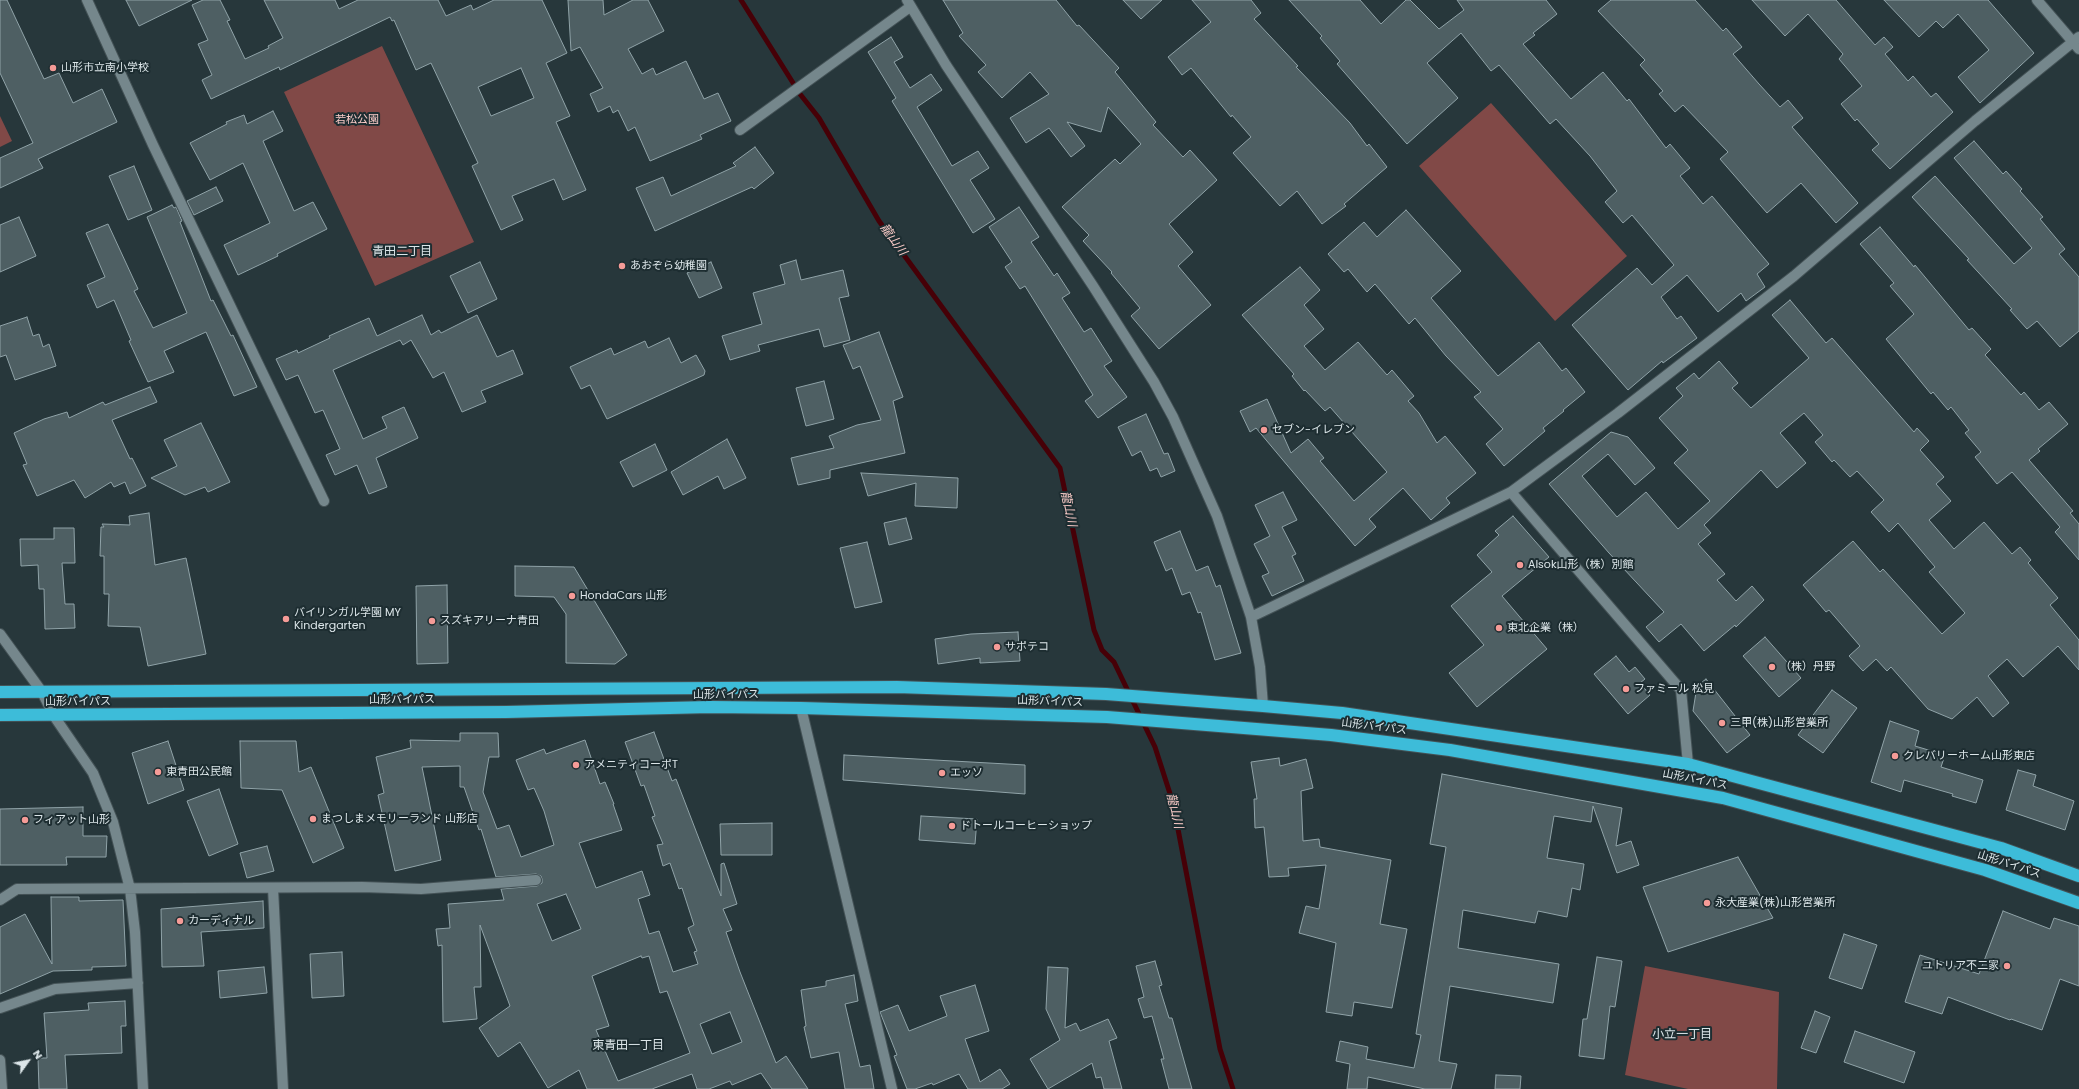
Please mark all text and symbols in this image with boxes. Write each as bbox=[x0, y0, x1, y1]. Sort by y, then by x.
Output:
place label: 山形市立南小学校 bbox=[61, 61, 149, 75]
marker: 山形市立南小学校 bbox=[48, 63, 58, 73]
park label: 若松公園 bbox=[335, 113, 379, 127]
water label: 龍山川 bbox=[877, 221, 909, 259]
district label: 青田二丁目 bbox=[372, 245, 432, 259]
place label: あおぞら幼稚園 bbox=[630, 259, 707, 273]
marker: あおぞら幼稚園 bbox=[617, 261, 627, 271]
place label: セブン-イレブン bbox=[1272, 423, 1355, 437]
marker: セブン-イレブン bbox=[1259, 425, 1269, 435]
water label: 龍山川 bbox=[1057, 490, 1079, 528]
place label: Alsok山形（株）別館 bbox=[1528, 558, 1634, 572]
marker: Alsok山形（株）別館 bbox=[1515, 560, 1525, 570]
place label: HondaCars 山形 bbox=[580, 589, 667, 603]
marker: HondaCars 山形 bbox=[567, 591, 577, 601]
place label: バイリンガル学園 MY Kindergarten bbox=[294, 606, 401, 632]
marker: バイリンガル学園 MY Kindergarten bbox=[281, 614, 291, 624]
place label: スズキアリーナ青田 bbox=[440, 614, 539, 628]
marker: スズキアリーナ青田 bbox=[427, 616, 437, 626]
place label: 東北企業（株） bbox=[1507, 621, 1584, 635]
marker: 東北企業（株） bbox=[1494, 623, 1504, 633]
place label: サポテコ bbox=[1005, 640, 1049, 654]
marker: サポテコ bbox=[992, 642, 1002, 652]
place label: （株）丹野 bbox=[1780, 660, 1835, 674]
marker: （株）丹野 bbox=[1767, 662, 1777, 672]
place label: ファミール 松見 bbox=[1634, 682, 1714, 696]
marker: ファミール 松見 bbox=[1621, 684, 1631, 694]
street label: 山形バイパス bbox=[693, 688, 759, 702]
street label: 山形バイパス bbox=[369, 693, 435, 707]
street label: 山形バイパス bbox=[1017, 694, 1083, 710]
street label: 山形バイパス bbox=[45, 695, 111, 709]
street label: 山形バイパス bbox=[1340, 716, 1408, 738]
place label: 三甲(株)山形営業所 bbox=[1730, 716, 1828, 730]
marker: 三甲(株)山形営業所 bbox=[1717, 718, 1727, 728]
place label: クレバリーホーム山形東店 bbox=[1903, 749, 2035, 763]
marker: クレバリーホーム山形東店 bbox=[1890, 751, 1900, 761]
place label: アメニティコーポT bbox=[584, 758, 678, 772]
marker: アメニティコーポT bbox=[571, 760, 581, 770]
place label: 東青田公民館 bbox=[166, 765, 232, 779]
place label: エッソ bbox=[950, 766, 983, 780]
marker: 東青田公民館 bbox=[153, 767, 163, 777]
street label: 山形バイパス bbox=[1661, 767, 1729, 793]
marker: エッソ bbox=[937, 768, 947, 778]
water label: 龍山川 bbox=[1163, 792, 1185, 830]
place label: まつしまメモリーランド 山形店 bbox=[321, 812, 478, 826]
place label: フィアット山形 bbox=[33, 813, 110, 827]
marker: まつしまメモリーランド 山形店 bbox=[308, 814, 318, 824]
marker: フィアット山形 bbox=[20, 815, 30, 825]
place label: ドトールコーヒーショップ bbox=[960, 819, 1092, 833]
marker: ドトールコーヒーショップ bbox=[947, 821, 957, 831]
street label: 山形バイパス bbox=[1976, 849, 2042, 881]
place label: 永大産業(株)山形営業所 bbox=[1715, 896, 1835, 910]
marker: 永大産業(株)山形営業所 bbox=[1702, 898, 1712, 908]
place label: カーディナル bbox=[188, 914, 254, 928]
marker: カーディナル bbox=[175, 916, 185, 926]
place label: ユトリア不二家 bbox=[1922, 959, 1999, 973]
marker: ユトリア不二家 bbox=[2002, 961, 2012, 971]
district label: 小立一丁目 bbox=[1652, 1028, 1712, 1042]
district label: 東青田一丁目 bbox=[592, 1039, 664, 1053]
north arrow bbox=[8, 1041, 48, 1081]
text: N bbox=[29, 1047, 47, 1062]

